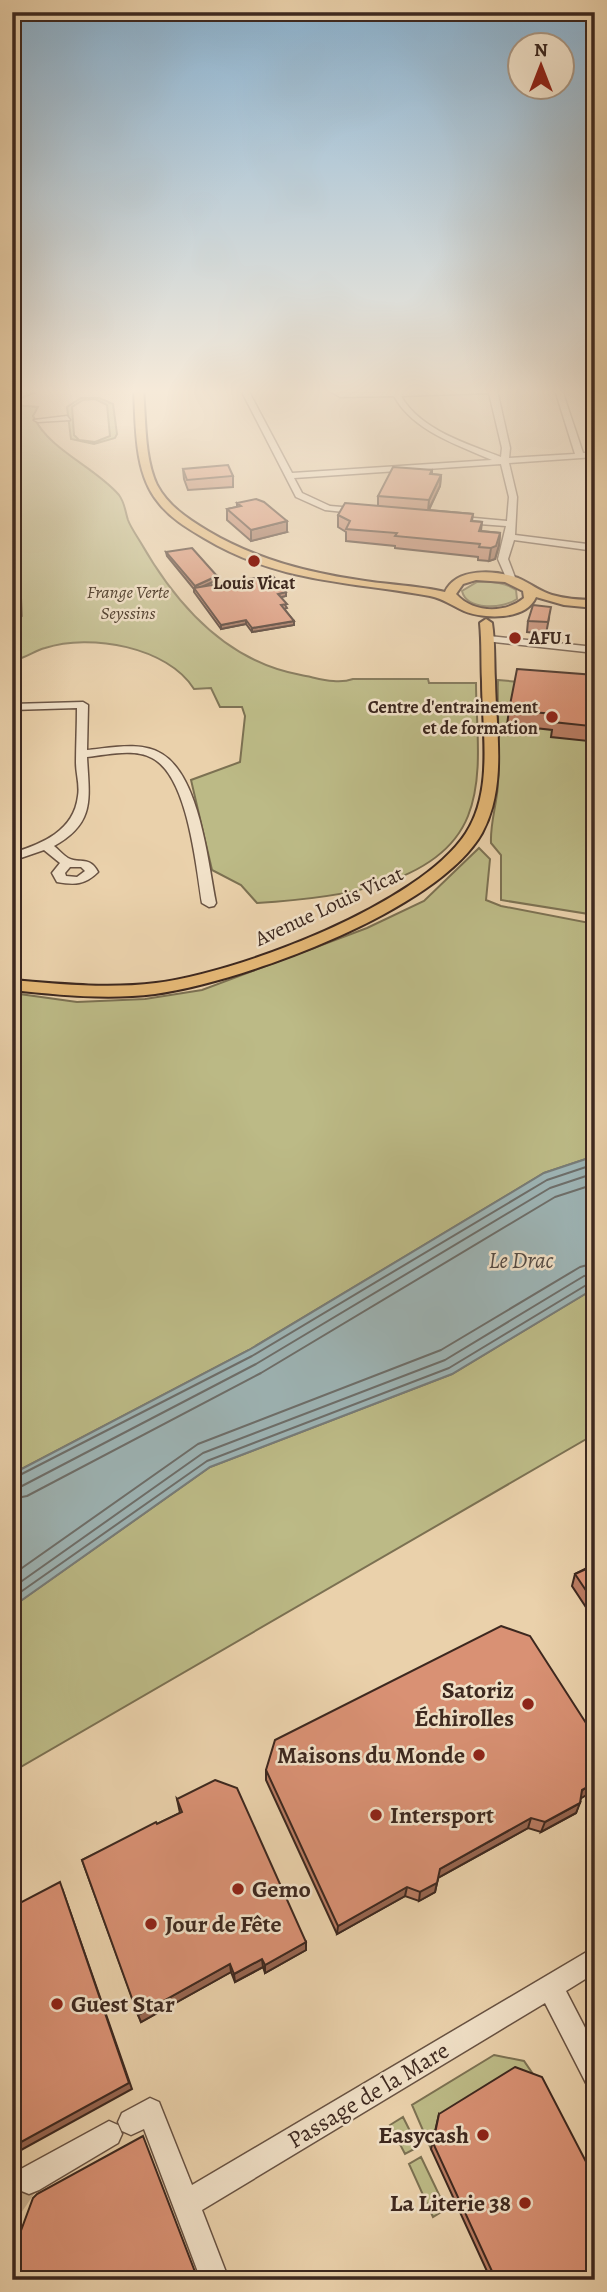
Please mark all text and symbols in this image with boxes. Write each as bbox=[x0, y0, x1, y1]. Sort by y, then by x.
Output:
north arrow bbox=[505, 32, 576, 102]
text: N bbox=[534, 37, 548, 63]
marker: Louis Vicat bbox=[246, 553, 262, 569]
place label: Louis Vicat bbox=[213, 571, 295, 595]
park label: Frange Verte Seyssins bbox=[87, 580, 170, 625]
place label: AFU 1 bbox=[528, 626, 572, 650]
marker: AFU 1 bbox=[507, 630, 523, 646]
place label: Centre d'entrainement et de formation bbox=[368, 695, 538, 740]
marker: Centre d'entrainement et de formation bbox=[544, 709, 560, 725]
street label: Avenue Louis Vicat bbox=[249, 859, 408, 953]
water label: Le Drac bbox=[488, 1245, 555, 1276]
place label: Satoriz Échirolles bbox=[414, 1674, 514, 1734]
marker: Satoriz Échirolles bbox=[520, 1696, 536, 1712]
place label: Maisons du Monde bbox=[277, 1739, 465, 1771]
marker: Maisons du Monde bbox=[471, 1747, 487, 1763]
place label: Intersport bbox=[390, 1799, 494, 1831]
marker: Intersport bbox=[368, 1807, 384, 1823]
place label: Gemo bbox=[252, 1873, 311, 1905]
marker: Gemo bbox=[230, 1881, 246, 1897]
place label: Jour de Fête bbox=[165, 1908, 282, 1940]
marker: Jour de Fête bbox=[143, 1916, 159, 1932]
place label: Guest Star bbox=[71, 1988, 175, 2020]
marker: Guest Star bbox=[49, 1996, 65, 2012]
street label: Passage de la Mare bbox=[281, 2034, 455, 2156]
place label: Easycash bbox=[378, 2119, 469, 2151]
marker: Easycash bbox=[475, 2127, 491, 2143]
place label: La Literie 38 bbox=[390, 2187, 511, 2219]
marker: La Literie 38 bbox=[517, 2195, 533, 2211]

